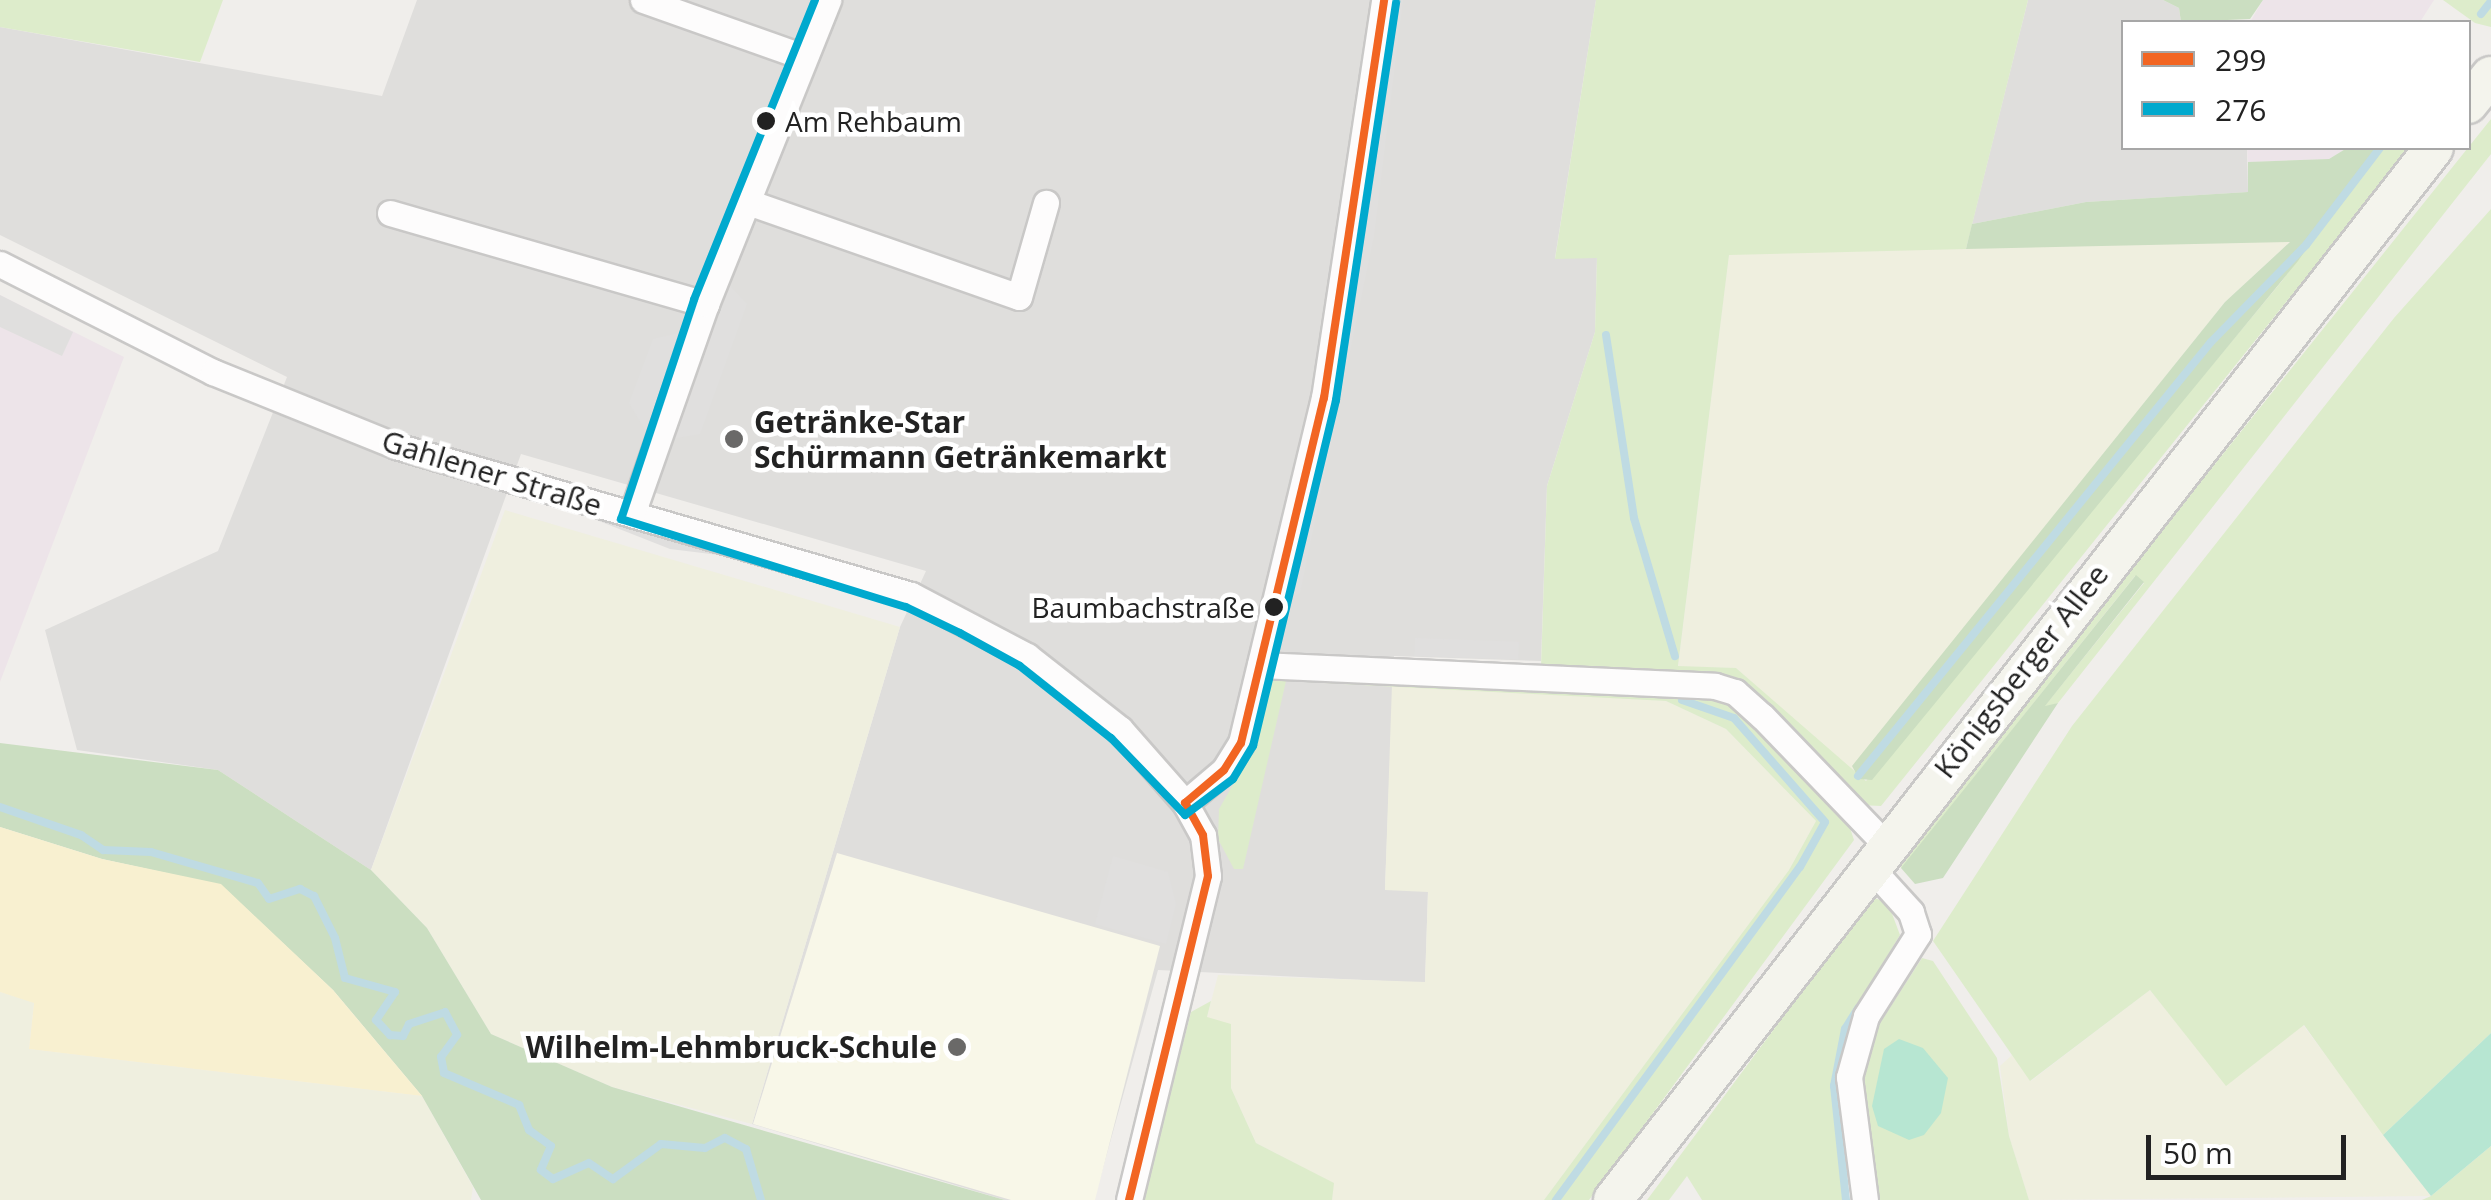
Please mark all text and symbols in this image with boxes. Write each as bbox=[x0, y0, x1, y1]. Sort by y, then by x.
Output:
legend bbox=[2121, 20, 2471, 150]
text: 299 bbox=[2215, 39, 2266, 80]
text: 276 bbox=[2215, 89, 2266, 130]
place label: Am Rehbaum bbox=[785, 104, 962, 138]
marker: Am Rehbaum bbox=[756, 111, 776, 131]
place label: Getränke-Star Schürmann Getränkemarkt bbox=[754, 404, 1167, 474]
street label: Gahlener Straße bbox=[378, 422, 606, 524]
marker: Getränke-Star Schürmann Getränkemarkt bbox=[723, 428, 745, 450]
street label: Königsberger Allee bbox=[1926, 557, 2116, 785]
place label: Baumbachstraße bbox=[1032, 590, 1255, 624]
marker: Baumbachstraße bbox=[1264, 597, 1284, 617]
place label: Wilhelm-Lehmbruck-Schule bbox=[526, 1029, 937, 1065]
marker: Wilhelm-Lehmbruck-Schule bbox=[946, 1036, 968, 1058]
scale bar bbox=[2151, 1115, 2351, 1177]
text: 50 m bbox=[2163, 1132, 2233, 1173]

